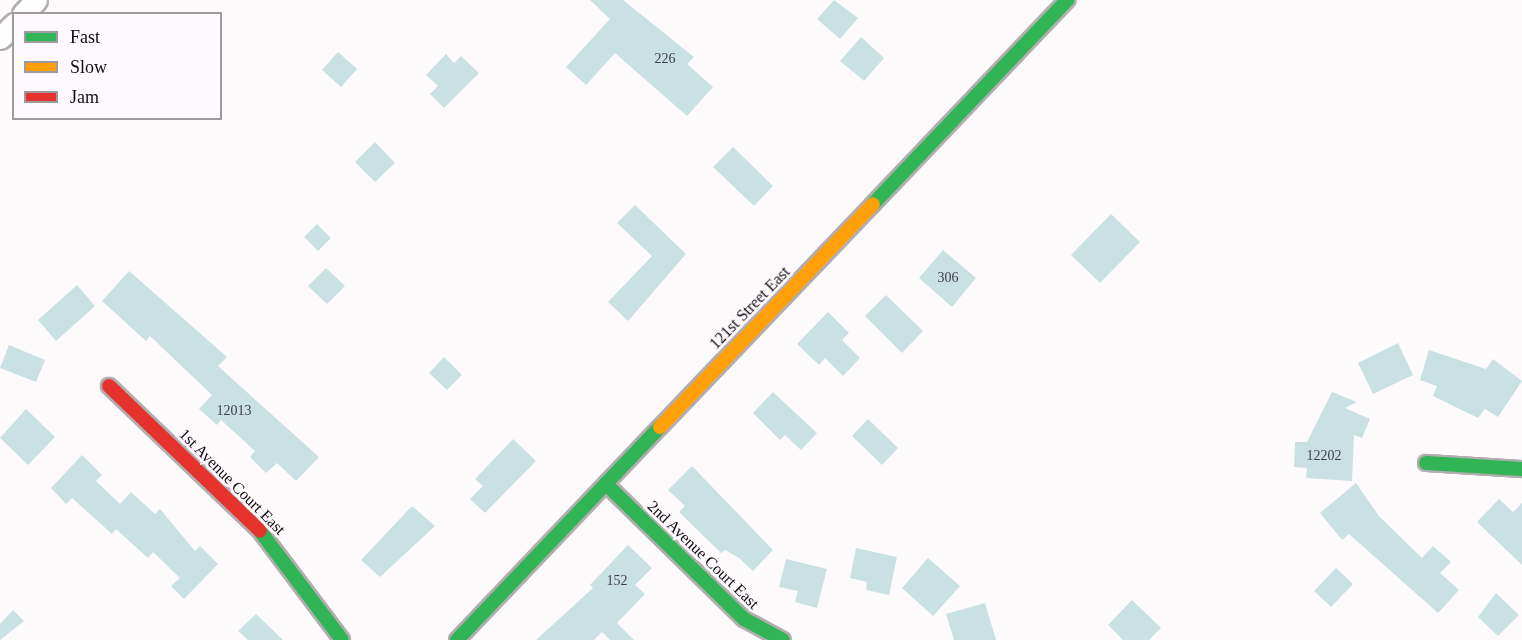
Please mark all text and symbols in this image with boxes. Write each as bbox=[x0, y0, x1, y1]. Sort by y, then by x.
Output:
legend bbox=[12, 12, 222, 120]
text: Fast bbox=[70, 27, 100, 47]
house number: 226 bbox=[654, 51, 676, 67]
text: Slow bbox=[70, 57, 107, 77]
text: Jam bbox=[70, 87, 99, 107]
street label: 121st Street East bbox=[706, 263, 794, 353]
house number: 306 bbox=[938, 270, 958, 286]
house number: 12013 bbox=[216, 403, 252, 419]
street label: 1st Avenue Court East bbox=[175, 425, 289, 539]
house number: 12202 bbox=[1306, 448, 1342, 464]
street label: 2nd Avenue Court East bbox=[643, 496, 763, 614]
house number: 152 bbox=[606, 573, 628, 589]

